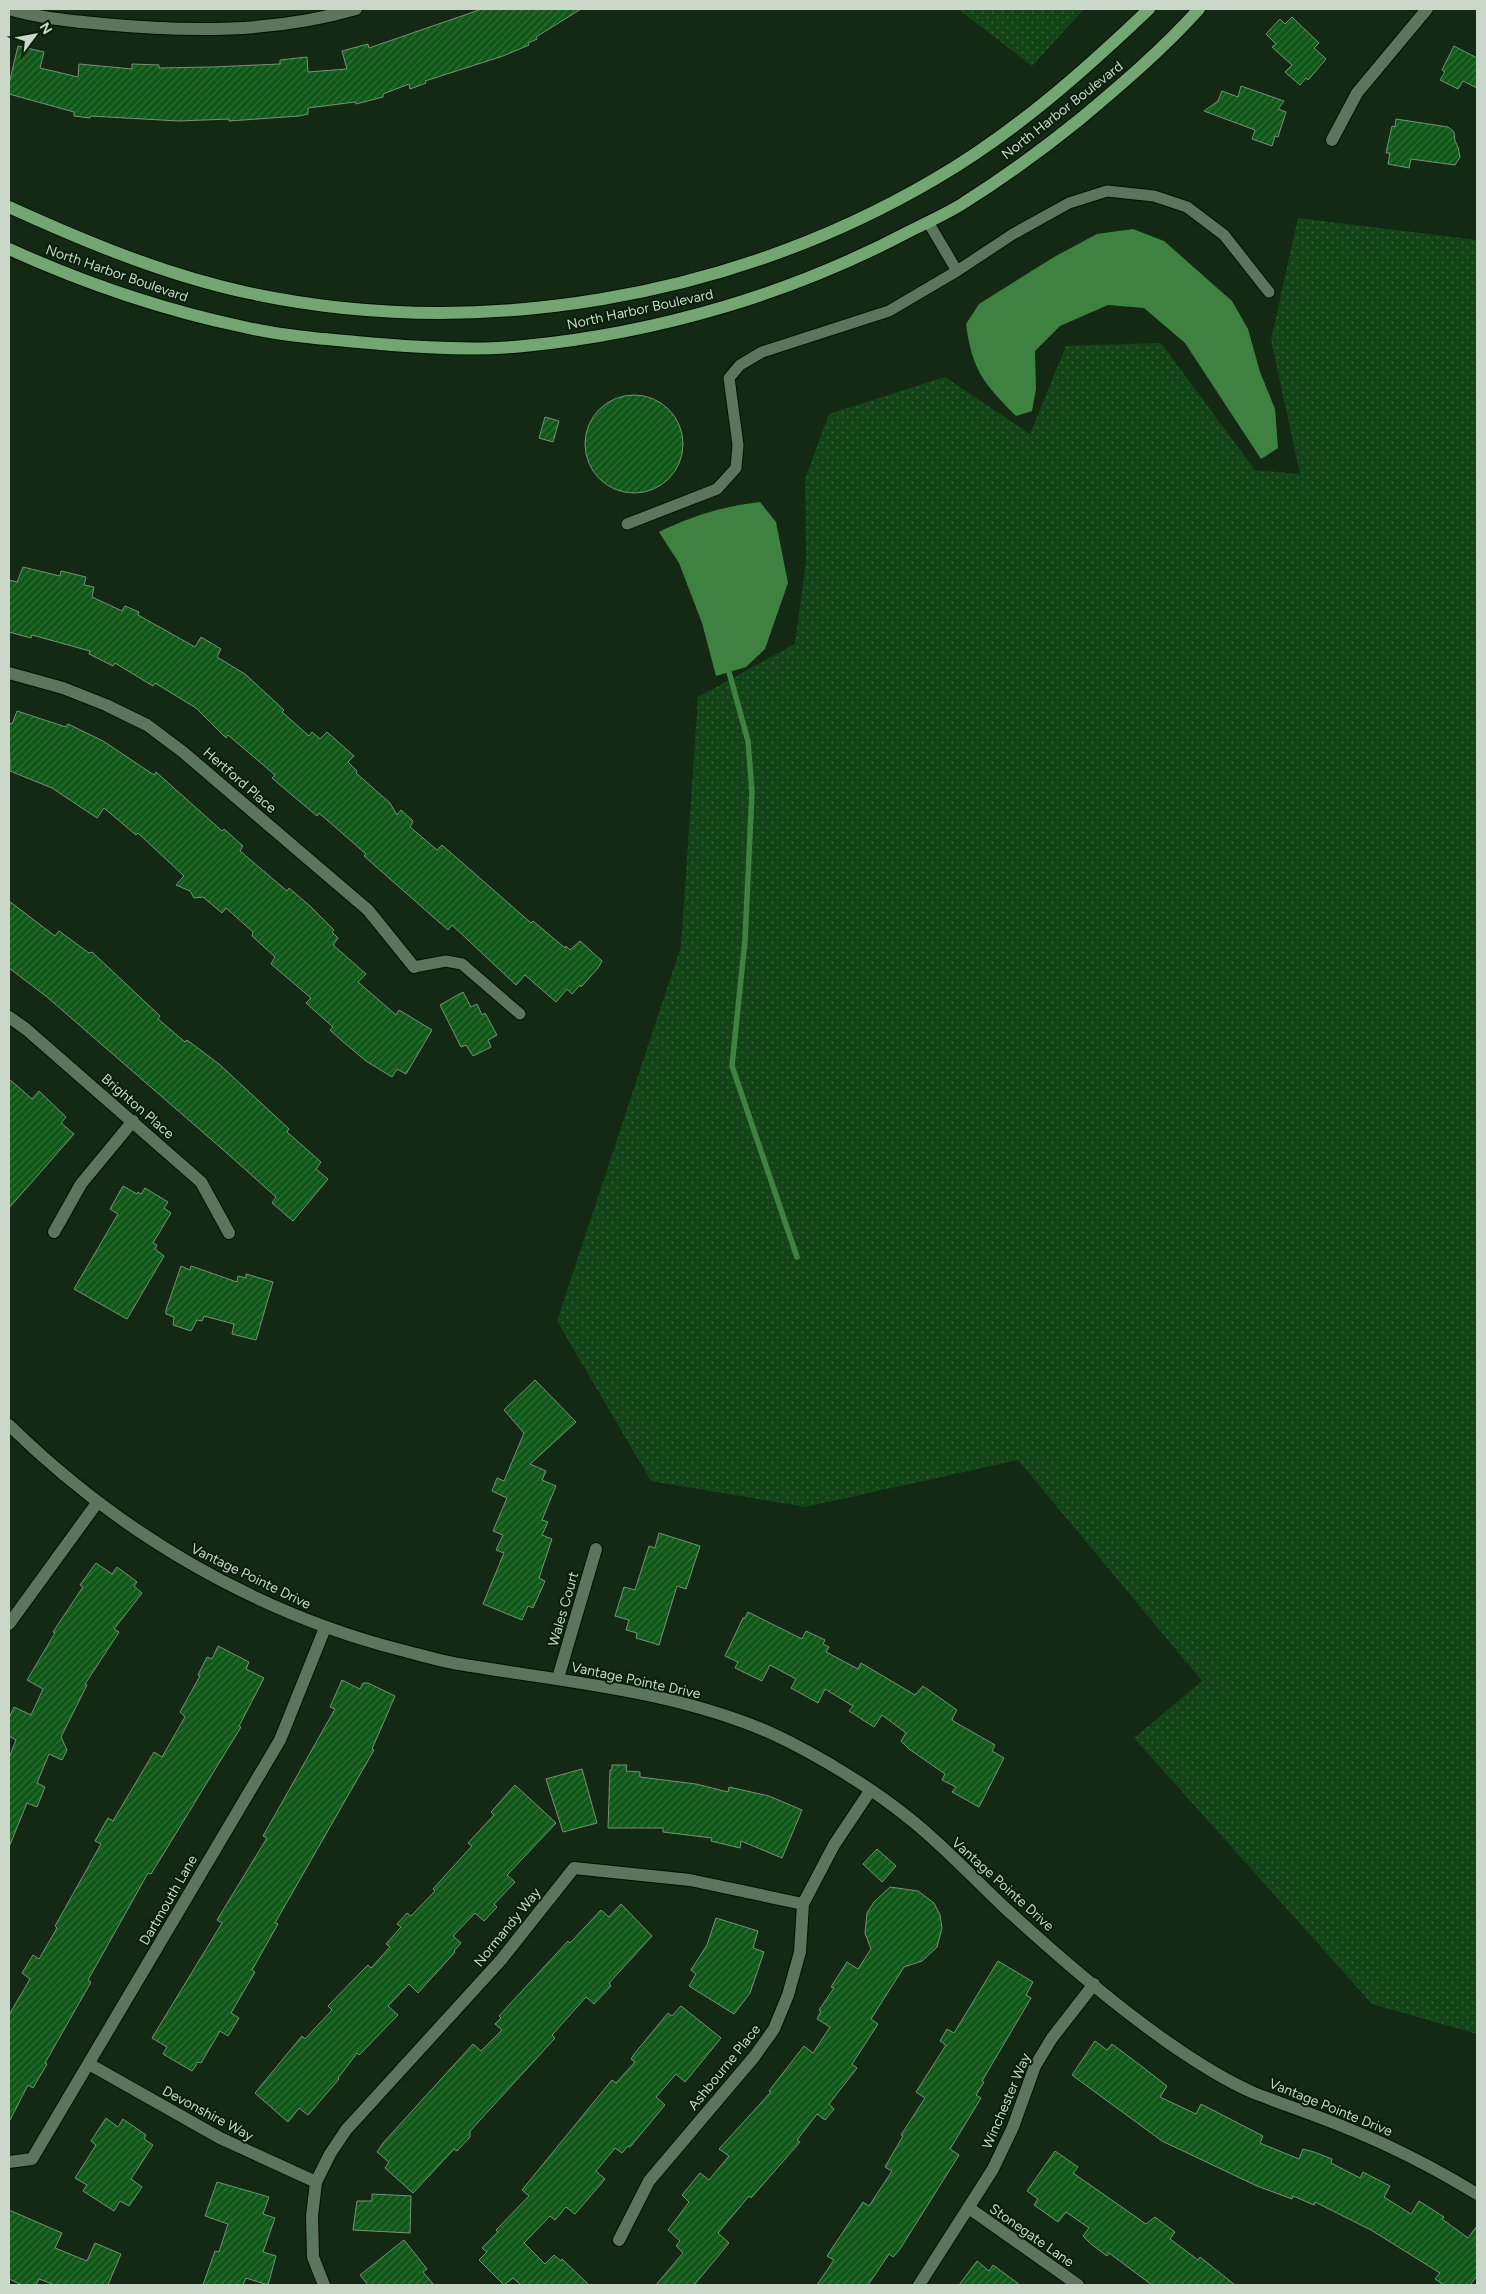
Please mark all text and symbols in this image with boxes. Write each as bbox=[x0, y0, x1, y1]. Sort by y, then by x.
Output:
north arrow bbox=[10, 10, 60, 60]
text: N bbox=[36, 19, 56, 37]
street label: North Harbor Boulevard bbox=[998, 58, 1126, 163]
street label: North Harbor Boulevard bbox=[43, 241, 190, 306]
street label: North Harbor Boulevard bbox=[565, 286, 715, 333]
street label: Hertford Place bbox=[200, 744, 280, 817]
street label: Brighton Place bbox=[98, 1070, 178, 1143]
street label: Vantage Pointe Drive bbox=[188, 1540, 314, 1613]
street label: Wales Court bbox=[545, 1570, 582, 1648]
street label: Vantage Pointe Drive bbox=[570, 1658, 702, 1703]
street label: Vantage Pointe Drive bbox=[948, 1834, 1058, 1935]
street label: Dartmouth Lane bbox=[136, 1852, 201, 1948]
street label: Normandy Way bbox=[470, 1884, 545, 1970]
street label: Ashbourne Place bbox=[685, 2021, 764, 2114]
street label: Winchester Way bbox=[979, 2050, 1035, 2152]
street label: Vantage Pointe Drive bbox=[1267, 2075, 1395, 2140]
street label: Devonshire Way bbox=[159, 2082, 257, 2145]
street label: Stonegate Lane bbox=[986, 2200, 1077, 2271]

